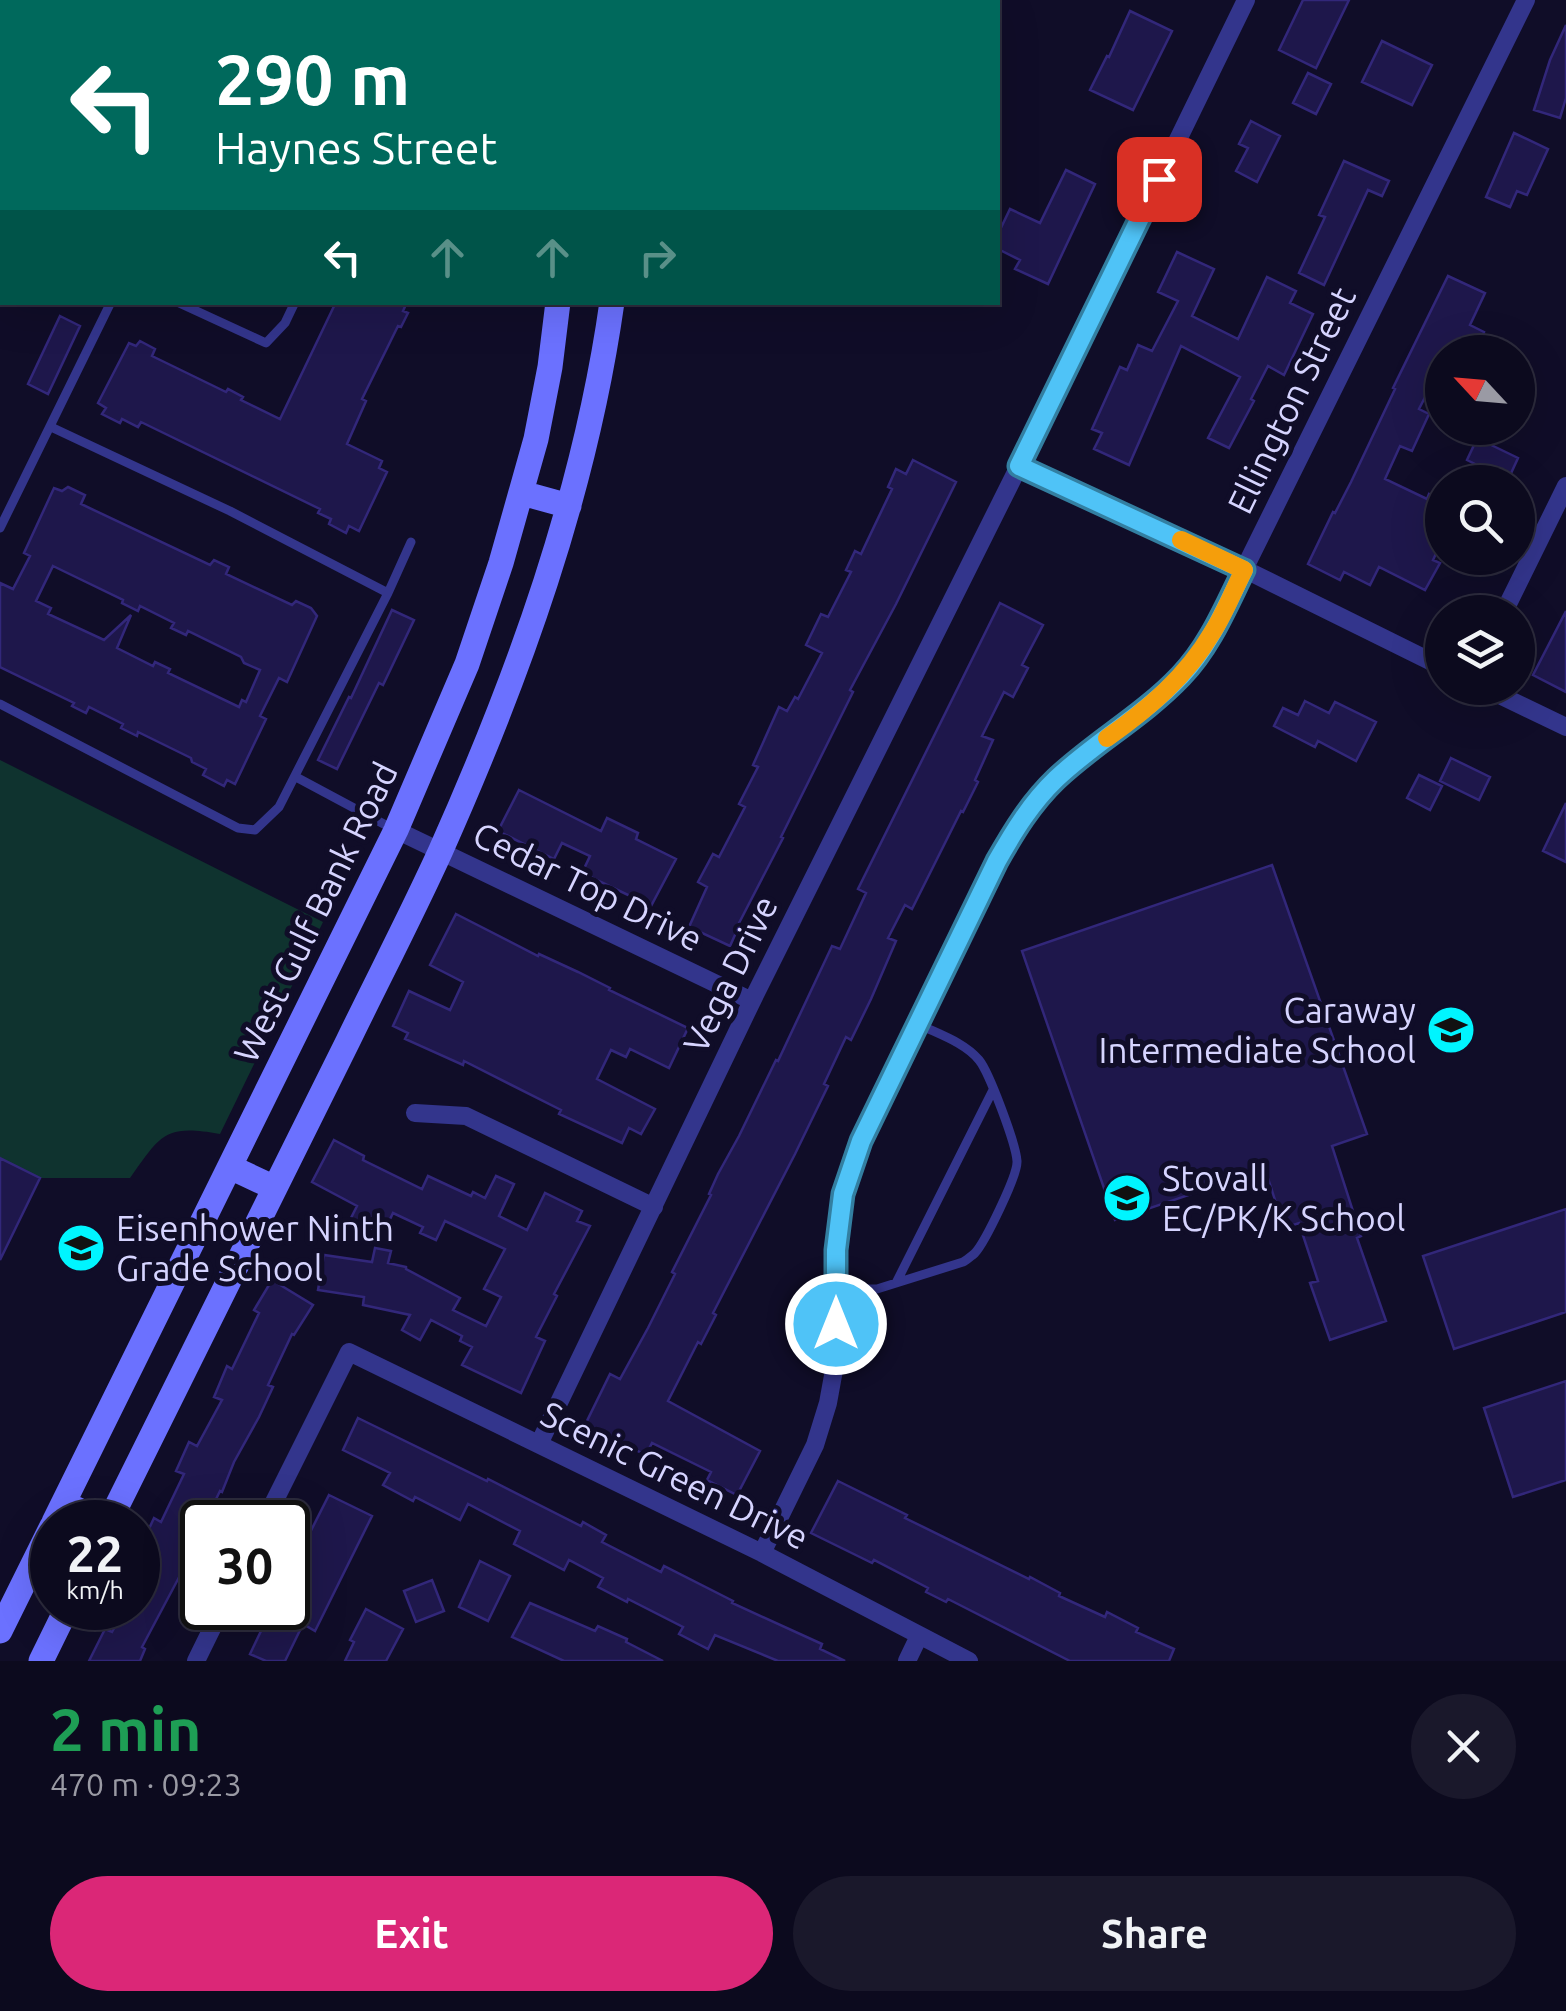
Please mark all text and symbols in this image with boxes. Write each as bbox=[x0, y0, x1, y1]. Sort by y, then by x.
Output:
icon: left bbox=[50, 40, 180, 170]
text: 290 m bbox=[215, 40, 410, 118]
text: Haynes Street bbox=[215, 122, 497, 173]
pin bbox=[1117, 137, 1202, 222]
icon: arrive bbox=[1132, 152, 1187, 207]
icon: left bbox=[315, 230, 370, 285]
icon: ahead bbox=[420, 230, 475, 285]
icon: ahead bbox=[525, 230, 580, 285]
icon: right bbox=[630, 230, 685, 285]
street label: Ellington Street bbox=[1219, 280, 1363, 520]
north arrow bbox=[1425, 335, 1535, 445]
map controls bbox=[1425, 335, 1535, 705]
button: search bbox=[1425, 465, 1535, 575]
button: layers bbox=[1425, 595, 1535, 705]
street label: West Gulf Bank Road bbox=[225, 756, 405, 1068]
street label: Cedar Top Drive bbox=[467, 813, 709, 959]
street label: Vega Drive bbox=[675, 889, 785, 1059]
place label: Caraway Intermediate School bbox=[1099, 990, 1416, 1070]
school or university icon: Caraway Intermediate School bbox=[1425, 1004, 1477, 1056]
place label: Stovall EC/PK/K School bbox=[1162, 1158, 1405, 1238]
school or university icon: Stovall EC/PK/K School bbox=[1101, 1172, 1153, 1224]
place label: Eisenhower Ninth Grade School bbox=[116, 1208, 394, 1288]
school or university icon: Eisenhower Ninth Grade School bbox=[55, 1222, 107, 1274]
position arrow bbox=[784, 1272, 888, 1376]
street label: Scenic Green Drive bbox=[535, 1393, 815, 1557]
speed limit sign: 30 bbox=[180, 1500, 310, 1630]
text: 22 bbox=[67, 1525, 123, 1581]
text: km/h bbox=[66, 1576, 124, 1604]
button: close bbox=[1411, 1694, 1516, 1799]
text: 2 min bbox=[50, 1695, 202, 1762]
text: 470 m · 09:23 bbox=[50, 1766, 242, 1802]
button: Exit bbox=[50, 1876, 773, 1991]
button: Share bbox=[793, 1876, 1516, 1991]

